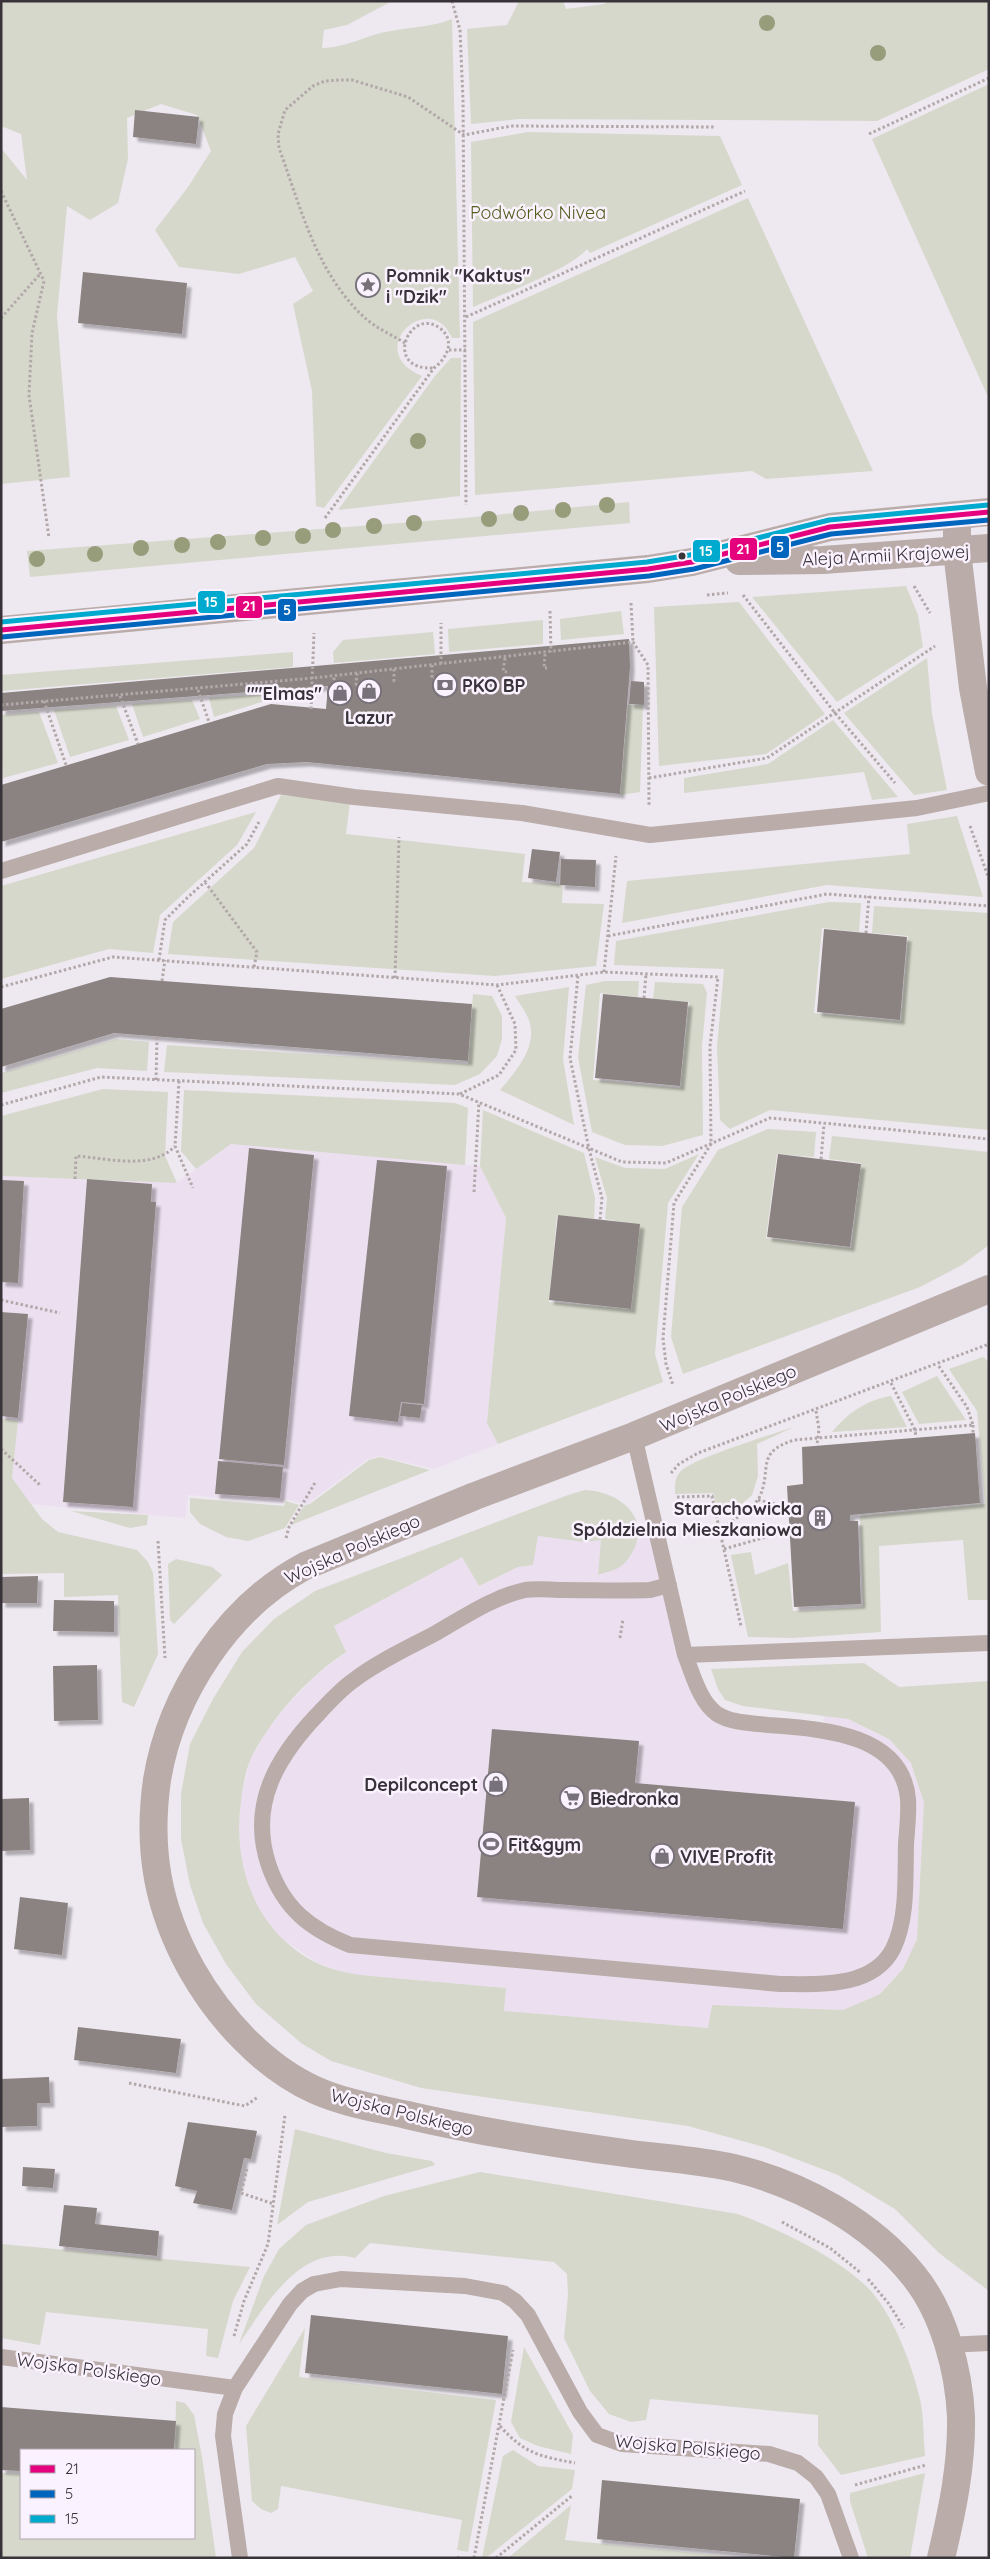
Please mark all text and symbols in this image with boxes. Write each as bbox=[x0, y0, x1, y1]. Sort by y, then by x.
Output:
park label: Podwórko Nivea bbox=[470, 201, 606, 224]
place label: Pomnik "Kaktus" i "Dzik" bbox=[386, 264, 530, 308]
place icon: Pomnik "Kaktus" i "Dzik" bbox=[355, 272, 381, 298]
line badge: 5 bbox=[770, 535, 790, 559]
line badge: 21 bbox=[729, 537, 758, 561]
text: 5 bbox=[776, 538, 784, 556]
line badge: 15 bbox=[692, 539, 721, 563]
street label: Aleja Armii Krajowej bbox=[802, 539, 970, 571]
text: 21 bbox=[736, 540, 750, 558]
text: 15 bbox=[699, 542, 713, 560]
unlabelled marker bbox=[677, 551, 687, 561]
line badge: 15 bbox=[197, 590, 226, 614]
text: 15 bbox=[204, 593, 218, 611]
line badge: 21 bbox=[235, 595, 263, 619]
text: 21 bbox=[242, 597, 256, 615]
line badge: 5 bbox=[277, 598, 297, 622]
text: 5 bbox=[283, 601, 291, 619]
bank icon: PKO BP bbox=[432, 672, 458, 698]
place label: PKO BP bbox=[462, 674, 526, 697]
shop icon: Lazur bbox=[356, 678, 382, 704]
shop icon: ""Elmas" bbox=[327, 680, 353, 706]
place label: ""Elmas" bbox=[247, 682, 322, 705]
place label: Lazur bbox=[345, 706, 393, 729]
street label: Wojska Polskiego bbox=[656, 1359, 800, 1437]
place label: Starachowicka Spóldzielnia Mieszkaniowa bbox=[573, 1497, 802, 1541]
building icon: Starachowicka Spóldzielnia Mieszkaniowa bbox=[807, 1505, 833, 1531]
street label: Wojska Polskiego bbox=[281, 1509, 423, 1589]
shop icon: Depilconcept bbox=[483, 1771, 509, 1797]
place label: Depilconcept bbox=[364, 1773, 478, 1796]
supermarket icon: Biedronka bbox=[559, 1785, 585, 1811]
place label: Biedronka bbox=[590, 1787, 679, 1810]
sports icon: Fit&gym bbox=[478, 1831, 504, 1857]
place label: Fit&gym bbox=[508, 1833, 581, 1856]
shop icon: VIVE Profit bbox=[649, 1843, 675, 1869]
place label: VIVE Profit bbox=[680, 1845, 774, 1868]
street label: Wojska Polskiego bbox=[328, 2083, 476, 2141]
street label: Wojska Polskiego bbox=[15, 2347, 163, 2391]
street label: Wojska Polskiego bbox=[614, 2429, 762, 2465]
legend bbox=[20, 2449, 195, 2539]
text: 21 bbox=[65, 2459, 79, 2478]
text: 5 bbox=[65, 2484, 73, 2503]
text: 15 bbox=[65, 2509, 79, 2528]

